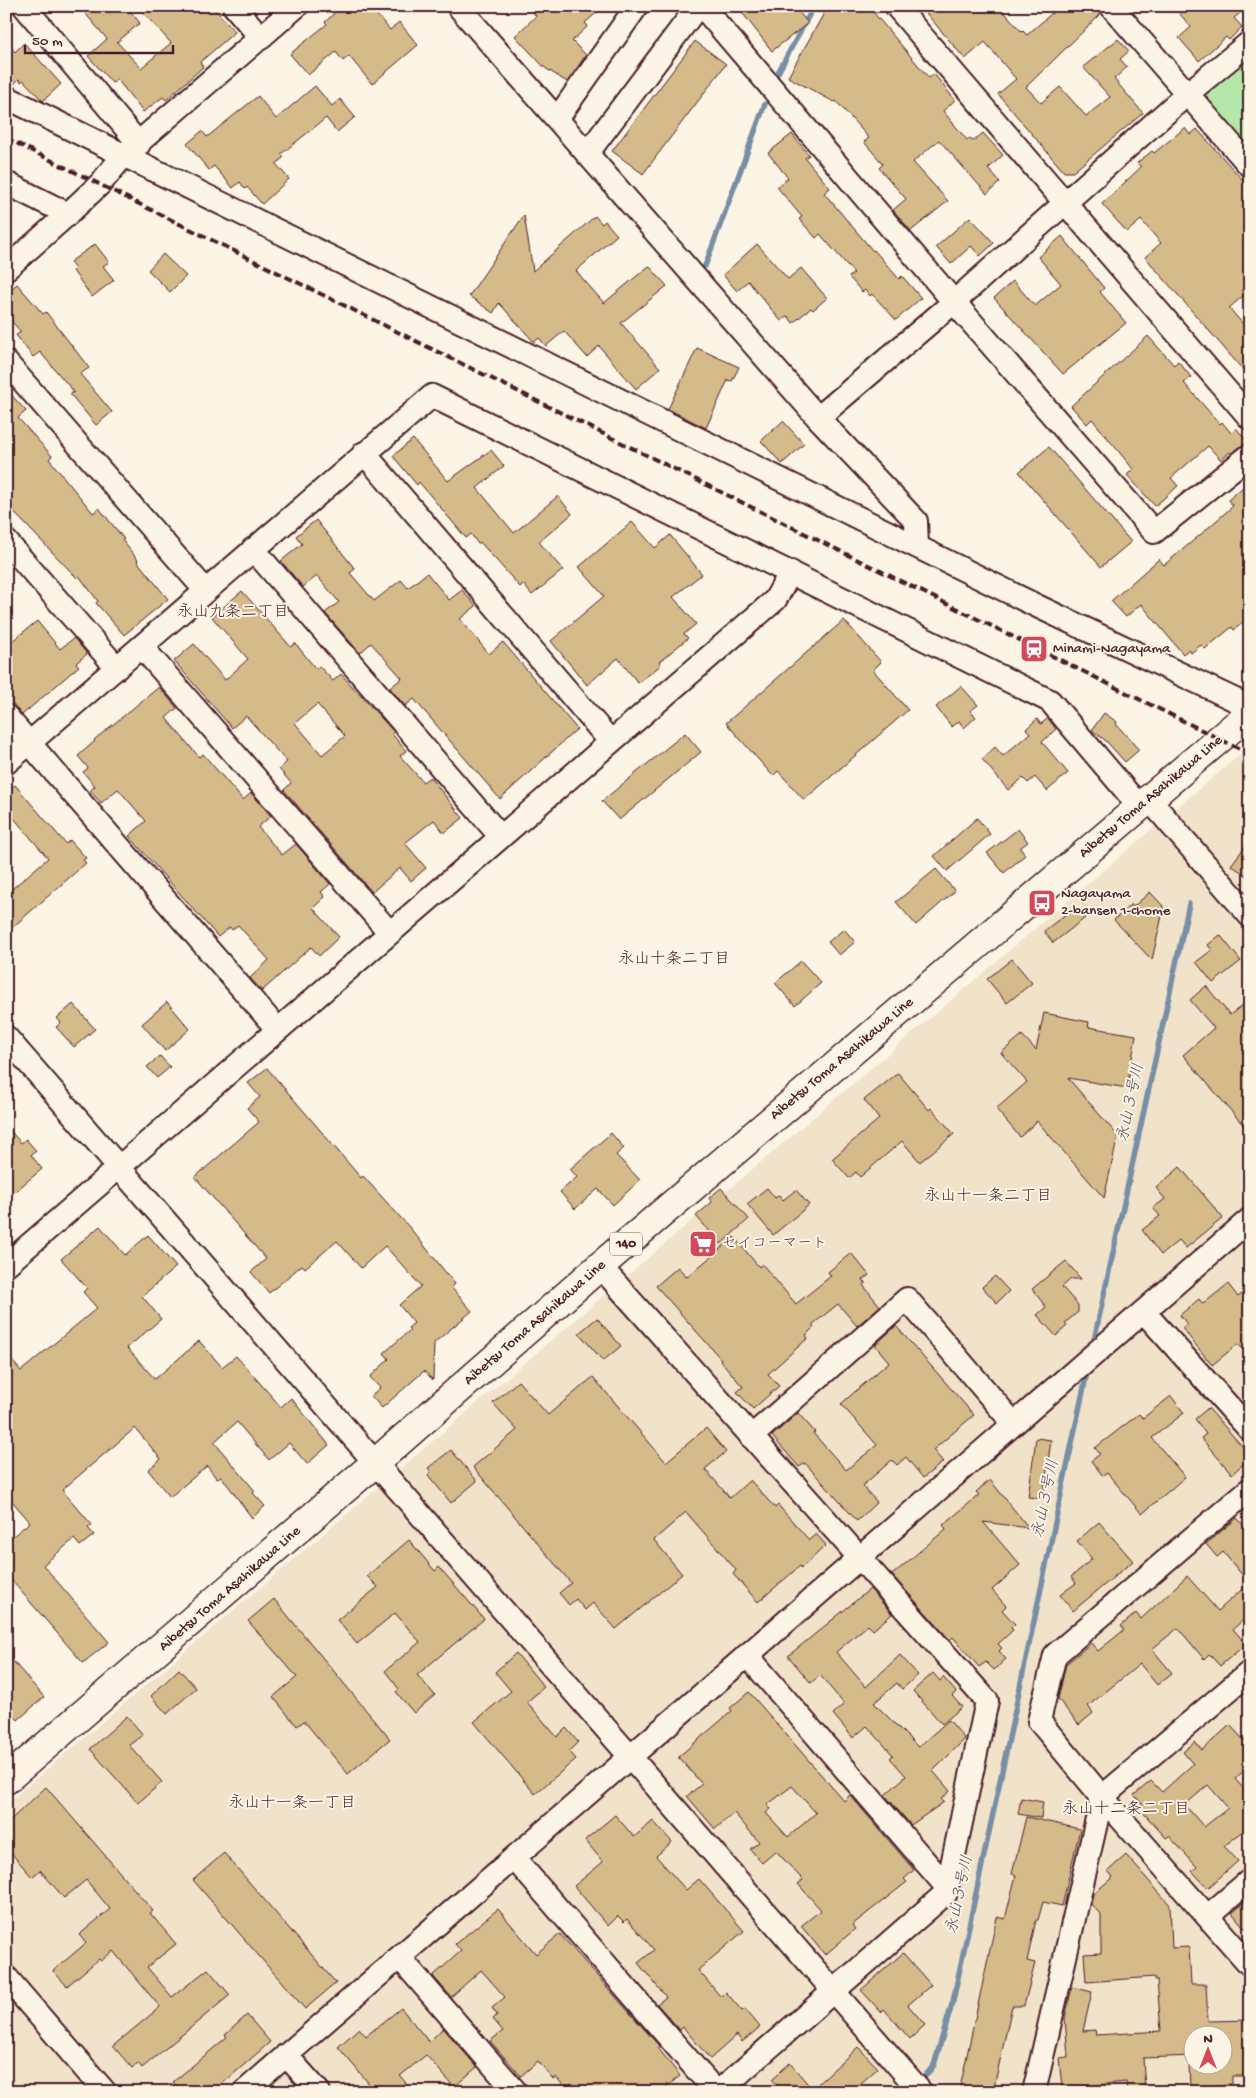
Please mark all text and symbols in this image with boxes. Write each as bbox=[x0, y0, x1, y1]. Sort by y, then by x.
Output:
scale bar bbox=[25, 22, 172, 54]
text: 50 m bbox=[32, 33, 63, 51]
district label: 永山九条二丁目 bbox=[177, 602, 289, 623]
station icon: Minami-Nagayama bbox=[1019, 634, 1049, 664]
place label: Minami-Nagayama bbox=[1053, 640, 1171, 658]
street label: Aibetsu Toma Asahikawa Line bbox=[1075, 731, 1227, 862]
place label: Nagayama 2-bansen 1-chome bbox=[1061, 885, 1171, 920]
bus stop icon: Nagayama 2-bansen 1-chome bbox=[1027, 888, 1057, 918]
district label: 永山十条二丁目 bbox=[618, 949, 730, 970]
street label: Aibetsu Toma Asahikawa Line bbox=[766, 993, 918, 1124]
water label: 永山３号川 bbox=[1113, 1062, 1150, 1144]
district label: 永山十一条二丁目 bbox=[924, 1186, 1052, 1207]
supermarket icon: セイコーマート bbox=[688, 1229, 718, 1259]
road number: 140 bbox=[610, 1232, 642, 1256]
place label: セイコーマート bbox=[722, 1235, 827, 1253]
street label: Aibetsu Toma Asahikawa Line bbox=[460, 1256, 610, 1390]
water label: 永山３号川 bbox=[1028, 1458, 1065, 1540]
street label: Aibetsu Toma Asahikawa Line bbox=[155, 1522, 305, 1656]
district label: 永山十一条一丁目 bbox=[228, 1793, 356, 1814]
district label: 永山十二条二丁目 bbox=[1062, 1799, 1190, 1820]
water label: 永山３号川 bbox=[942, 1854, 979, 1936]
north arrow bbox=[1184, 2026, 1234, 2076]
text: N bbox=[1203, 2031, 1213, 2048]

